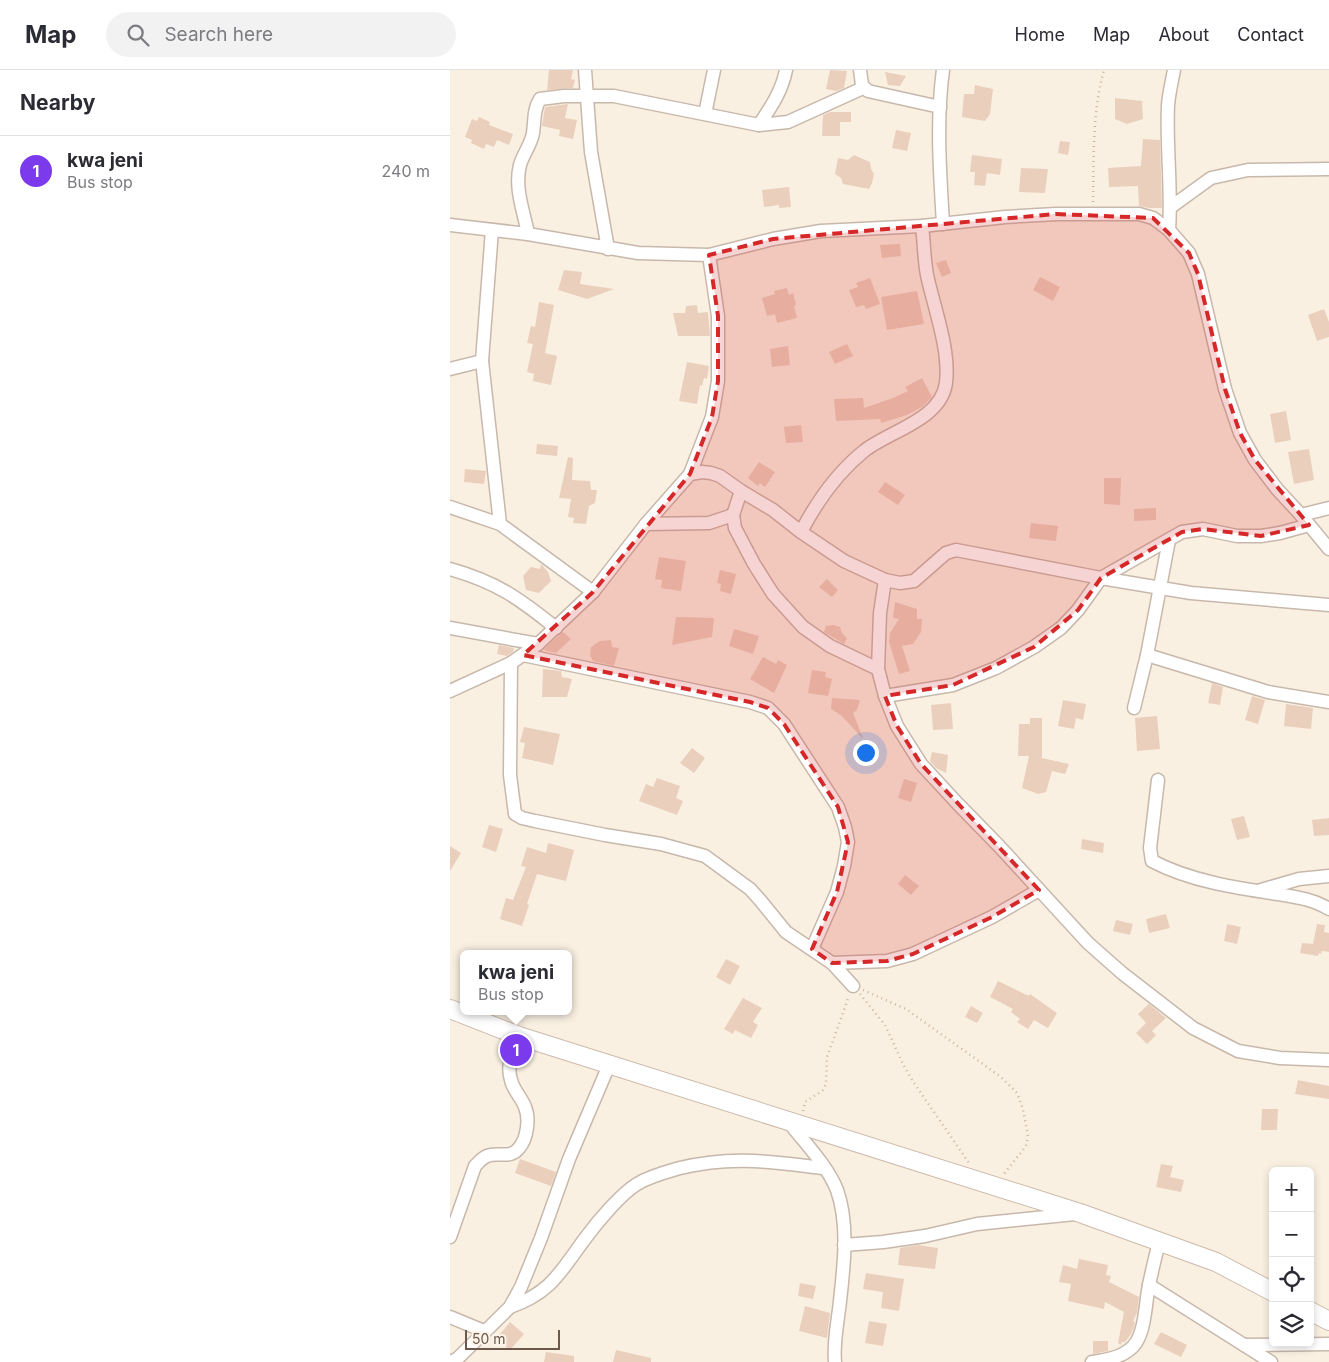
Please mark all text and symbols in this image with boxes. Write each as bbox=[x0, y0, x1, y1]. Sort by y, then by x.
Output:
search box bbox=[106, 12, 456, 57]
text: Map bbox=[25, 20, 76, 49]
icon: search bbox=[124, 21, 152, 49]
text: Search here bbox=[164, 23, 273, 46]
text: Home bbox=[1015, 24, 1065, 45]
text: Map bbox=[1093, 24, 1130, 45]
text: About bbox=[1158, 24, 1209, 45]
text: Contact bbox=[1237, 24, 1304, 45]
text: Nearby bbox=[20, 90, 95, 115]
text: kwa jeni bbox=[67, 149, 143, 172]
text: 1 bbox=[33, 161, 39, 181]
text: 240 m bbox=[382, 161, 430, 181]
text: Bus stop bbox=[67, 172, 133, 192]
your location bbox=[853, 740, 879, 766]
popup bbox=[460, 950, 572, 1015]
text: kwa jeni bbox=[478, 961, 554, 984]
text: Bus stop bbox=[478, 984, 544, 1004]
pin: 1 bbox=[500, 1031, 532, 1069]
map controls bbox=[1269, 1167, 1314, 1347]
button: + bbox=[1269, 1167, 1314, 1212]
button: − bbox=[1269, 1212, 1314, 1257]
button: locate bbox=[1269, 1257, 1314, 1302]
button: layers bbox=[1269, 1302, 1314, 1347]
scale bar bbox=[465, 1327, 560, 1350]
text: 50 m bbox=[472, 1330, 506, 1347]

